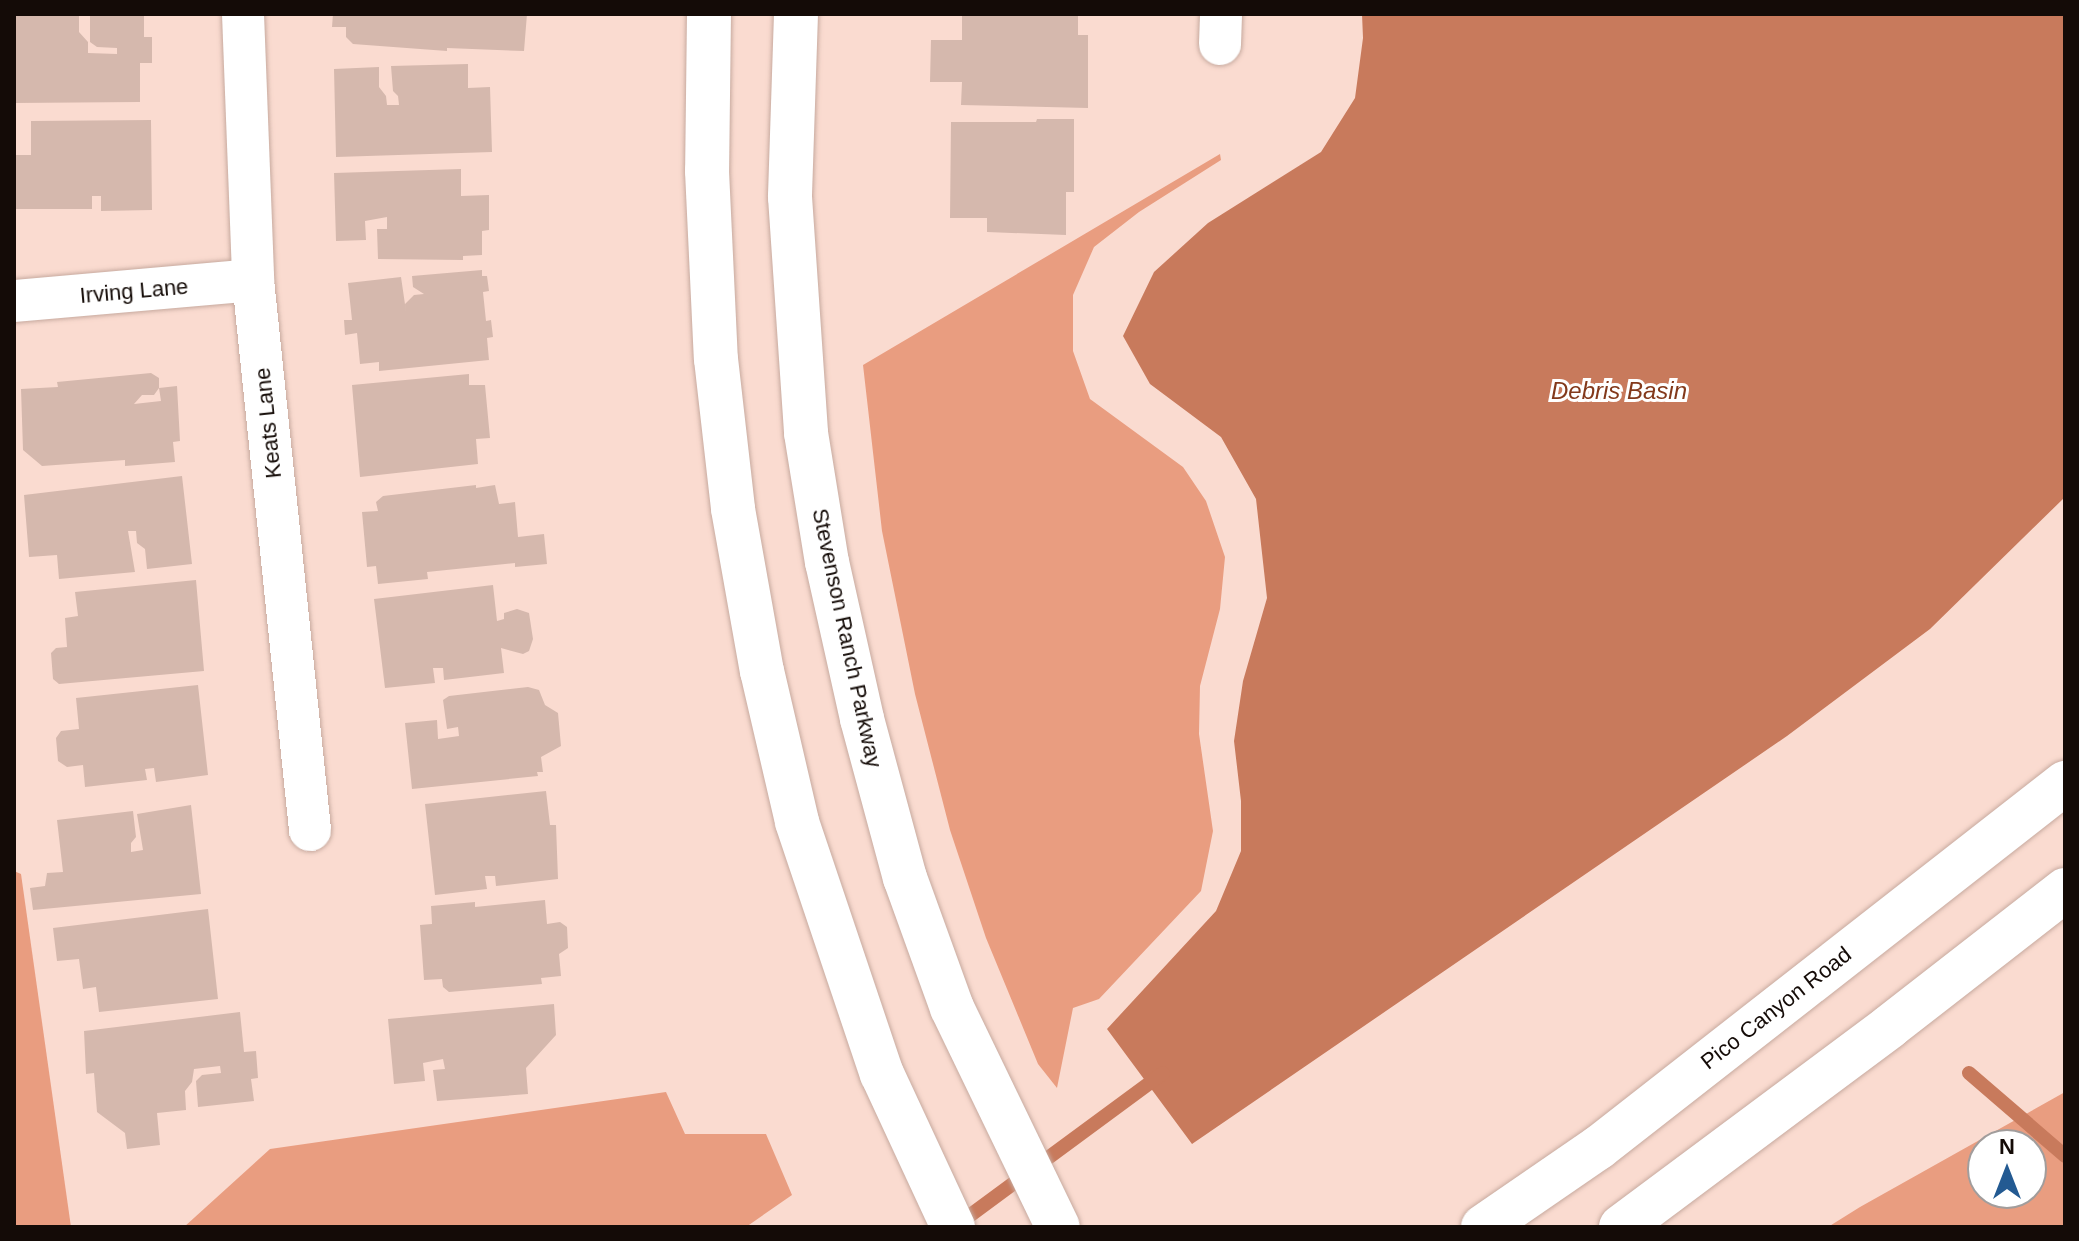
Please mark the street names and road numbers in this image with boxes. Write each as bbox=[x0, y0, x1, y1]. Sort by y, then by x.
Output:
street label: Irving Lane bbox=[79, 273, 189, 309]
street label: Keats Lane bbox=[249, 366, 287, 480]
street label: Stevenson Ranch Parkway bbox=[807, 506, 887, 770]
street label: Pico Canyon Road bbox=[1696, 941, 1856, 1075]

